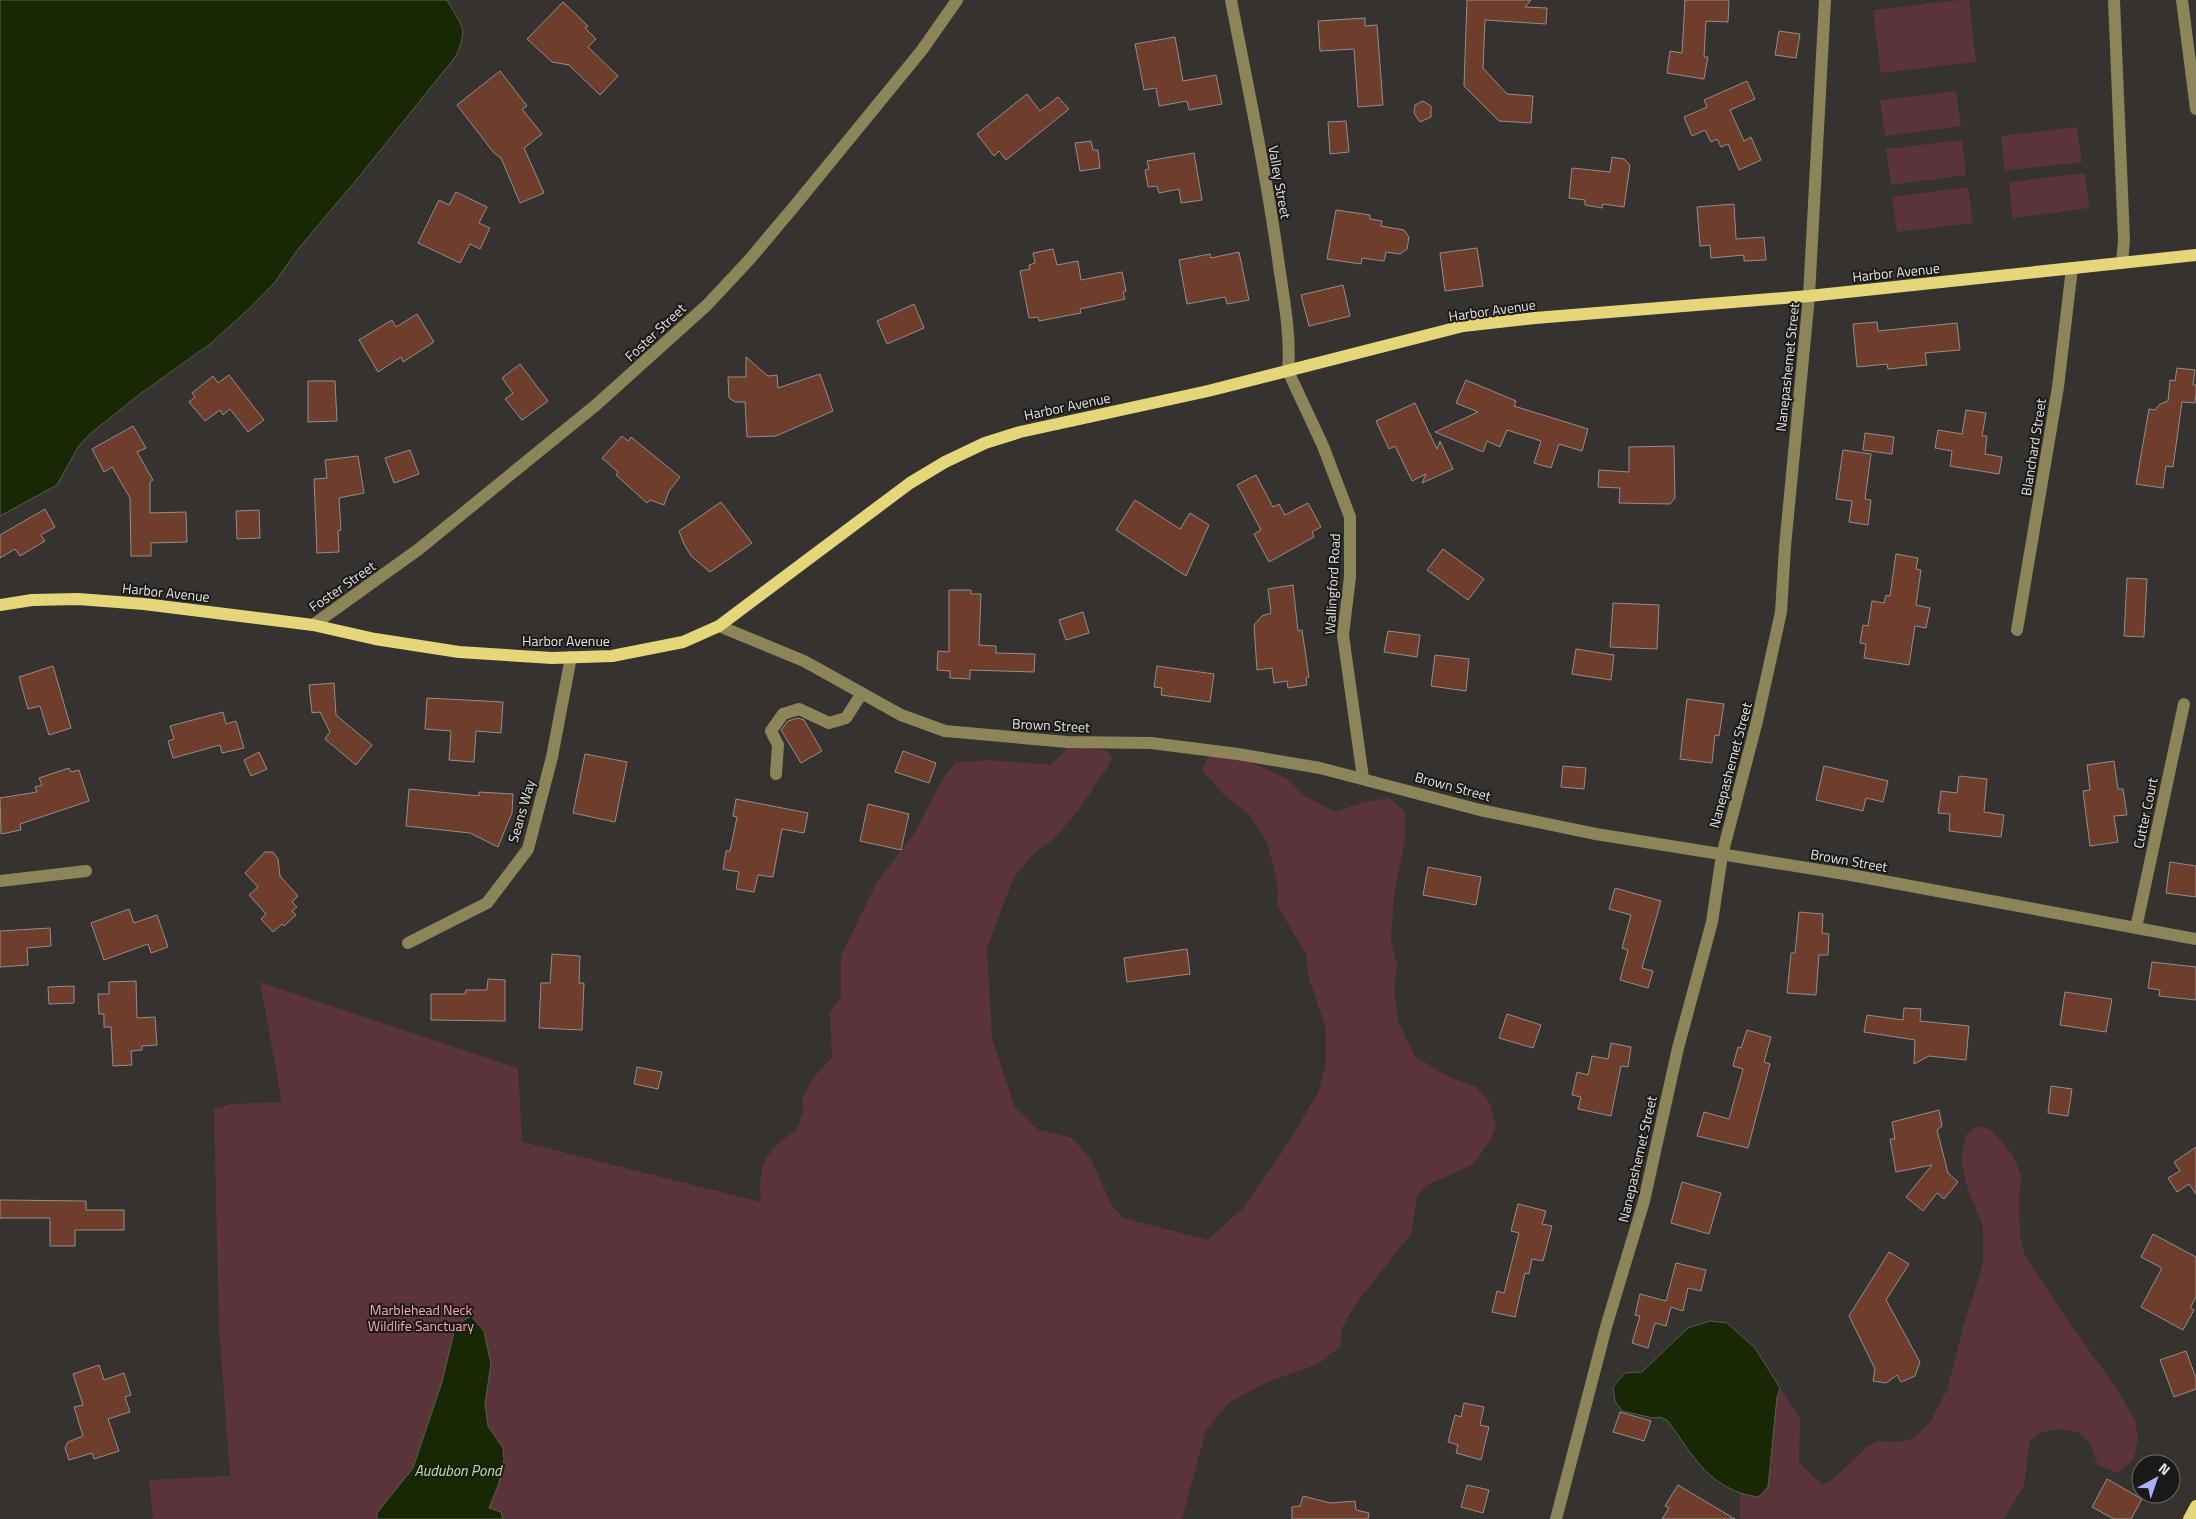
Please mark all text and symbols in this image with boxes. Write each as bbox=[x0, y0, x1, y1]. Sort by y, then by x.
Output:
street label: Valley Street bbox=[1263, 144, 1297, 220]
street label: Harbor Avenue bbox=[1851, 257, 1941, 287]
street label: Harbor Avenue bbox=[1447, 293, 1537, 327]
street label: Foster Street bbox=[620, 298, 690, 366]
street label: Nanepashemet Street bbox=[1770, 301, 1804, 432]
street label: Harbor Avenue bbox=[1022, 387, 1112, 425]
street label: Blanchard Street bbox=[2015, 397, 2051, 497]
street label: Wallingford Road bbox=[1319, 533, 1345, 635]
street label: Foster Street bbox=[304, 555, 380, 617]
street label: Harbor Avenue bbox=[121, 577, 211, 607]
street label: Harbor Avenue bbox=[522, 630, 610, 651]
street label: Nanepashemet Street bbox=[1703, 700, 1757, 830]
street label: Brown Street bbox=[1011, 712, 1091, 738]
street label: Brown Street bbox=[1413, 766, 1493, 806]
street label: Cutter Court bbox=[2127, 776, 2163, 850]
street label: Seans Way bbox=[502, 777, 540, 845]
street label: Brown Street bbox=[1809, 843, 1889, 877]
street label: Nanepashemet Street bbox=[1612, 1094, 1662, 1224]
park label: Marblehead Neck Wildlife Sanctuary bbox=[368, 1299, 474, 1336]
north arrow bbox=[2131, 1454, 2181, 1504]
text: N bbox=[2154, 1457, 2175, 1480]
water label: Audubon Pond bbox=[415, 1459, 503, 1482]

